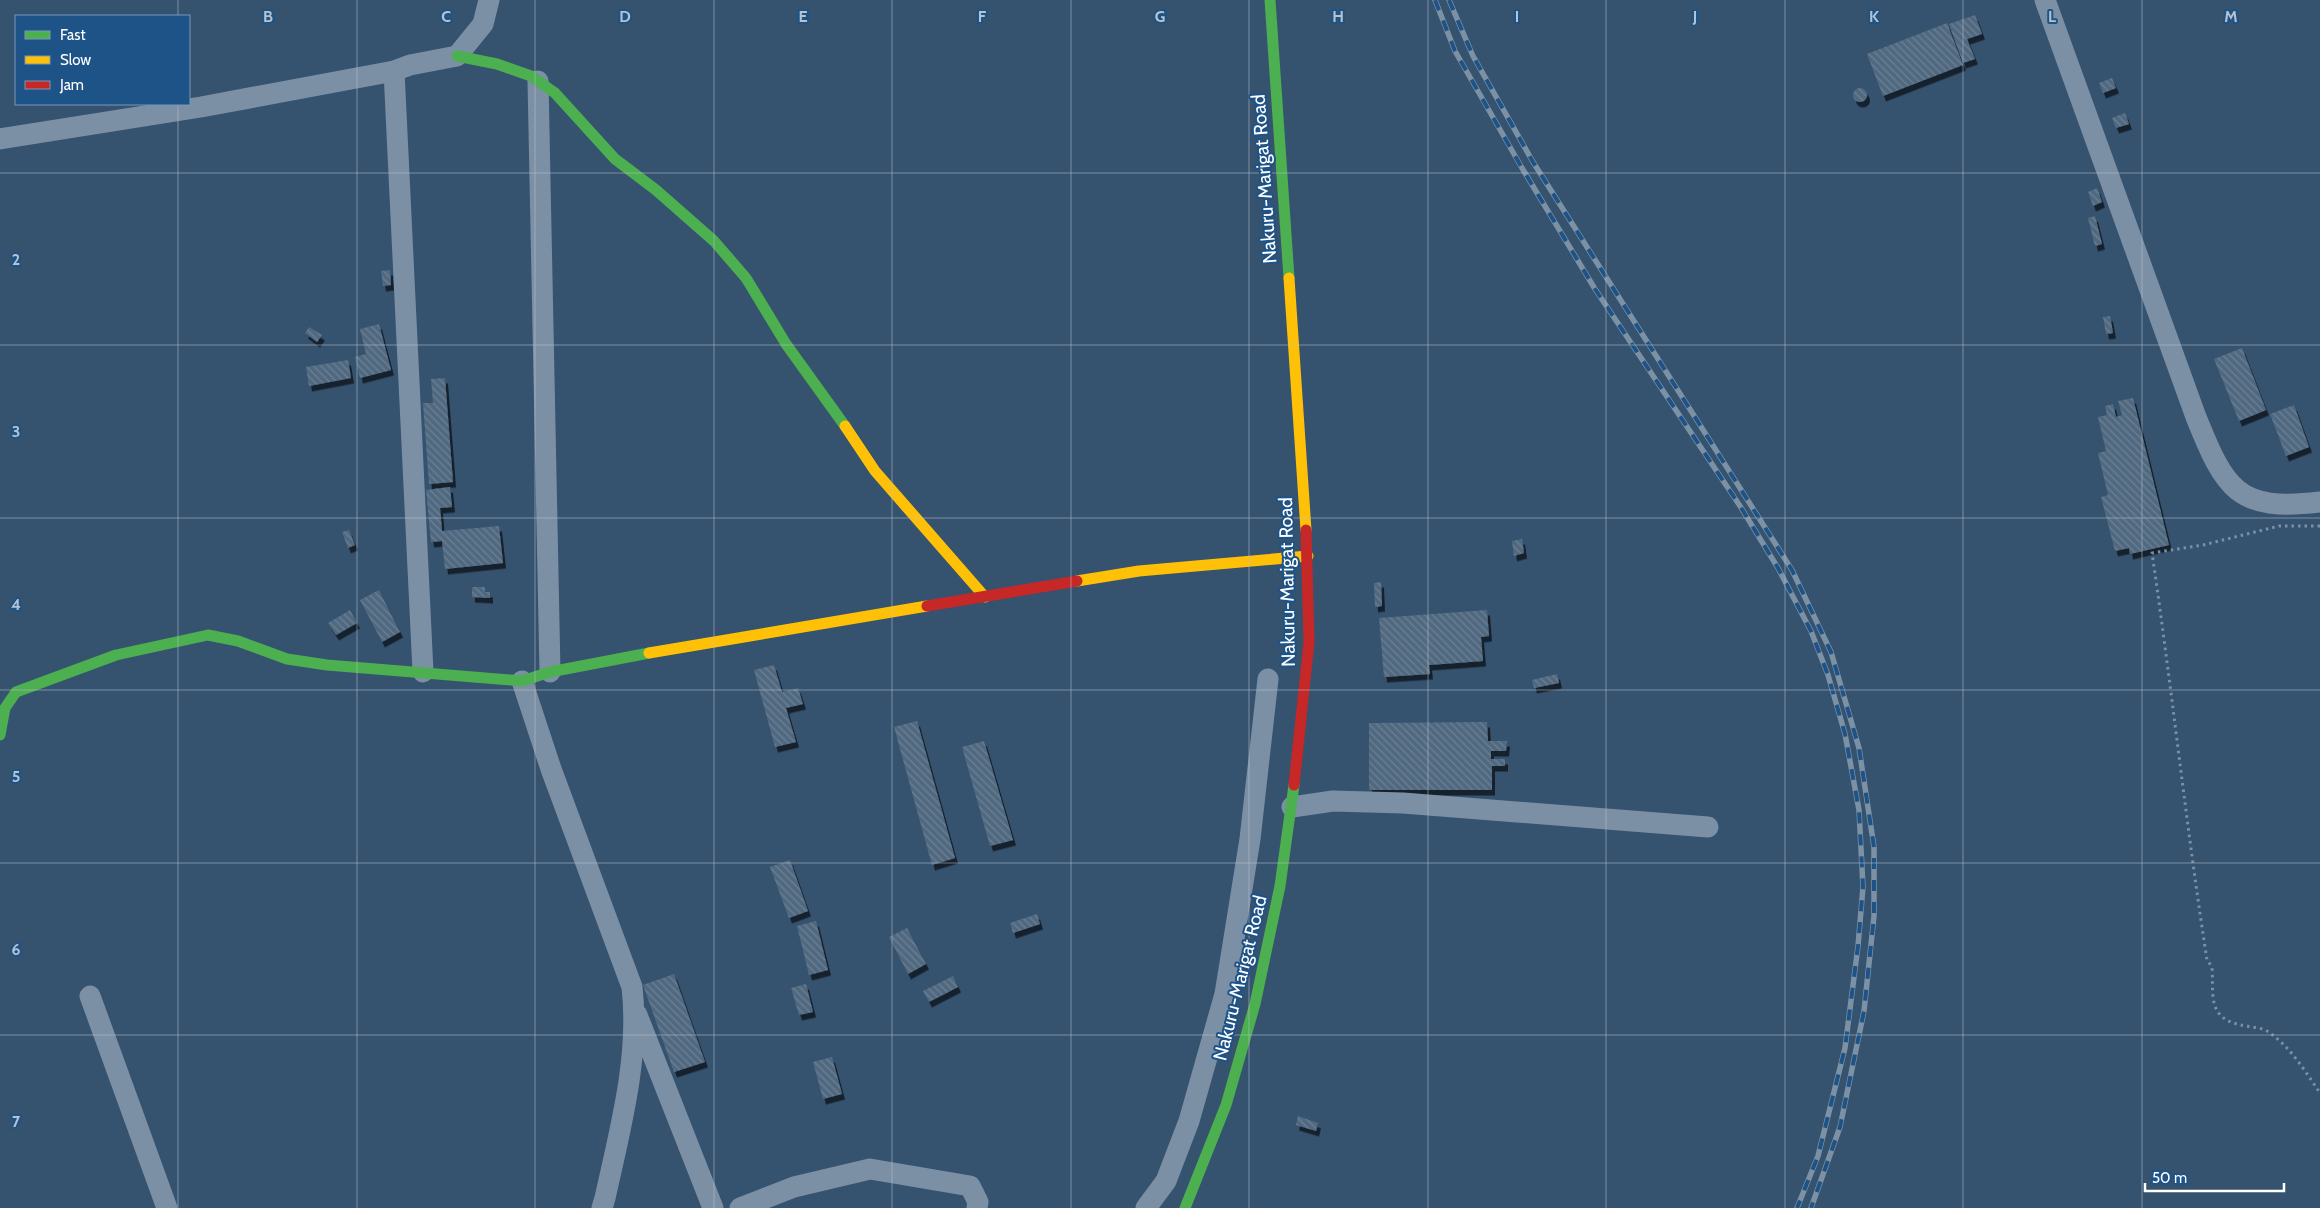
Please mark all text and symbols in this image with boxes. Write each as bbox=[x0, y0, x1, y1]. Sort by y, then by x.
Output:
text: B bbox=[263, 7, 273, 26]
text: C bbox=[441, 7, 451, 26]
text: D bbox=[619, 7, 631, 26]
text: E bbox=[798, 7, 808, 26]
text: F bbox=[978, 7, 987, 26]
text: G bbox=[1155, 7, 1165, 26]
text: H bbox=[1332, 7, 1344, 26]
text: I bbox=[1515, 7, 1519, 26]
text: J bbox=[1692, 7, 1697, 26]
text: K bbox=[1869, 7, 1879, 26]
text: L bbox=[2048, 7, 2056, 26]
text: M bbox=[2224, 7, 2238, 26]
legend bbox=[15, 15, 190, 105]
text: Fast bbox=[60, 26, 85, 44]
text: Slow bbox=[60, 51, 91, 69]
text: Jam bbox=[59, 76, 84, 94]
street label: Nakuru-Marigat Road bbox=[1247, 94, 1281, 264]
text: 2 bbox=[12, 250, 20, 269]
text: 3 bbox=[12, 422, 20, 441]
street label: Nakuru-Marigat Road bbox=[1274, 497, 1300, 667]
text: 4 bbox=[11, 595, 21, 614]
text: 5 bbox=[12, 767, 20, 786]
street label: Nakuru-Marigat Road bbox=[1208, 893, 1272, 1063]
text: 6 bbox=[12, 940, 21, 959]
text: 7 bbox=[12, 1112, 21, 1131]
scale bar bbox=[2145, 1160, 2284, 1192]
text: 50 m bbox=[2152, 1169, 2187, 1187]

